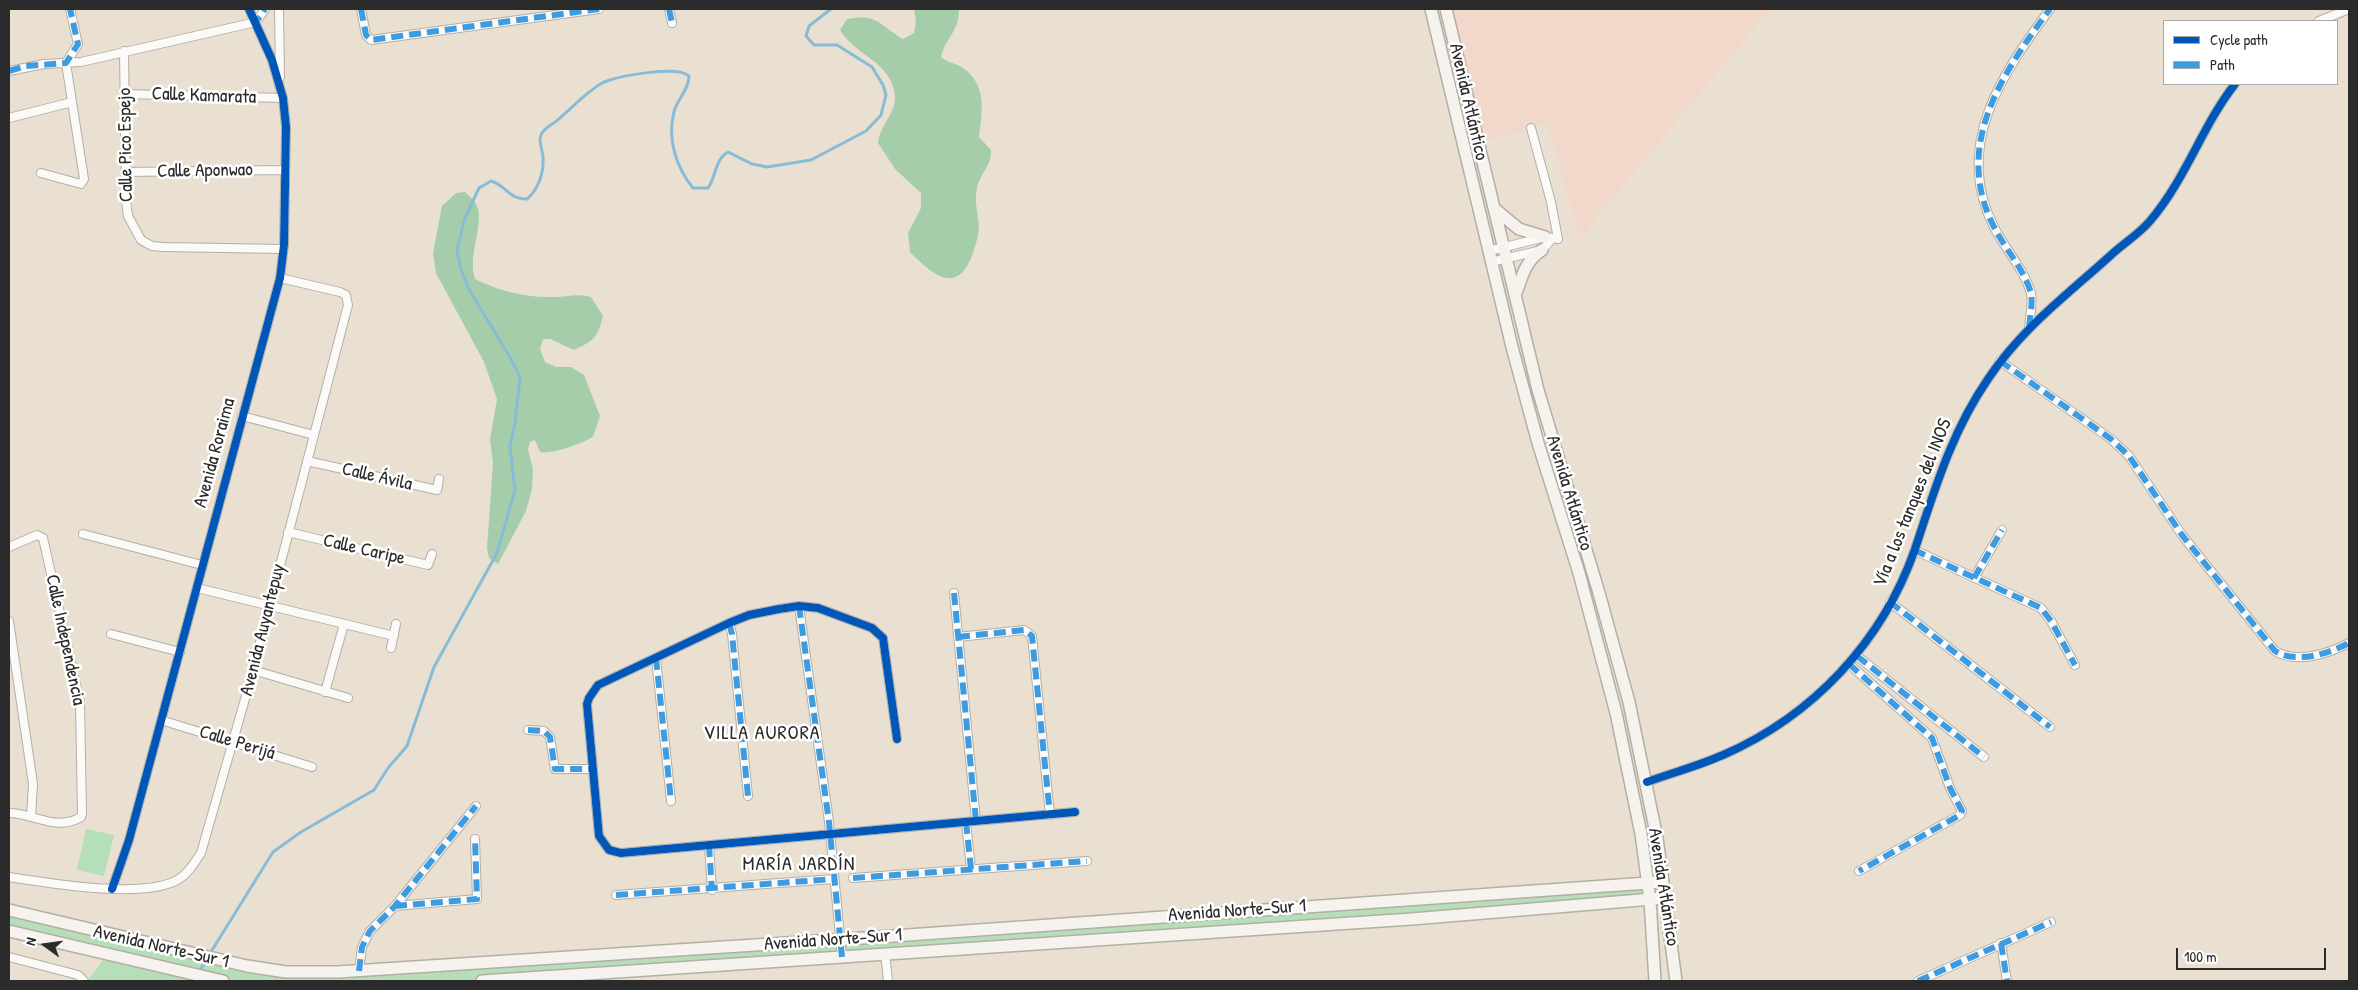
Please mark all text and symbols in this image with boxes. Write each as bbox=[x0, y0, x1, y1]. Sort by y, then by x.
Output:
legend bbox=[2163, 20, 2338, 85]
text: Cycle path bbox=[2210, 29, 2268, 50]
street label: Avenida Atlántico bbox=[1443, 41, 1493, 163]
text: Path bbox=[2210, 54, 2235, 75]
street label: Calle Kamarata bbox=[151, 83, 257, 109]
street label: Calle Pico Espejo bbox=[114, 88, 138, 202]
street label: Calle Aponwao bbox=[157, 159, 253, 183]
street label: Avenida Roraima bbox=[189, 396, 241, 510]
street label: Vía a los tanques del INOS bbox=[1869, 416, 1957, 590]
street label: Avenida Atlántico bbox=[1541, 433, 1597, 553]
street label: Calle Ávila bbox=[340, 458, 414, 496]
street label: Calle Caripe bbox=[321, 530, 407, 570]
street label: Avenida Auyantepuy bbox=[236, 562, 290, 698]
street label: Calle Independencia bbox=[40, 573, 90, 707]
street label: Calle Perijá bbox=[196, 721, 278, 765]
district label: VILLA AURORA bbox=[702, 722, 822, 746]
street label: Avenida Atlántico bbox=[1642, 826, 1684, 948]
district label: MARÍA JARDÍN bbox=[741, 853, 857, 877]
street label: Avenida Norte-Sur 1 bbox=[1167, 895, 1307, 927]
north arrow bbox=[20, 920, 70, 970]
street label: Avenida Norte-Sur 1 bbox=[91, 920, 231, 974]
street label: Avenida Norte-Sur 1 bbox=[763, 924, 903, 956]
text: N bbox=[20, 935, 40, 947]
scale bar bbox=[2178, 938, 2328, 970]
text: 100 m bbox=[2184, 946, 2217, 967]

